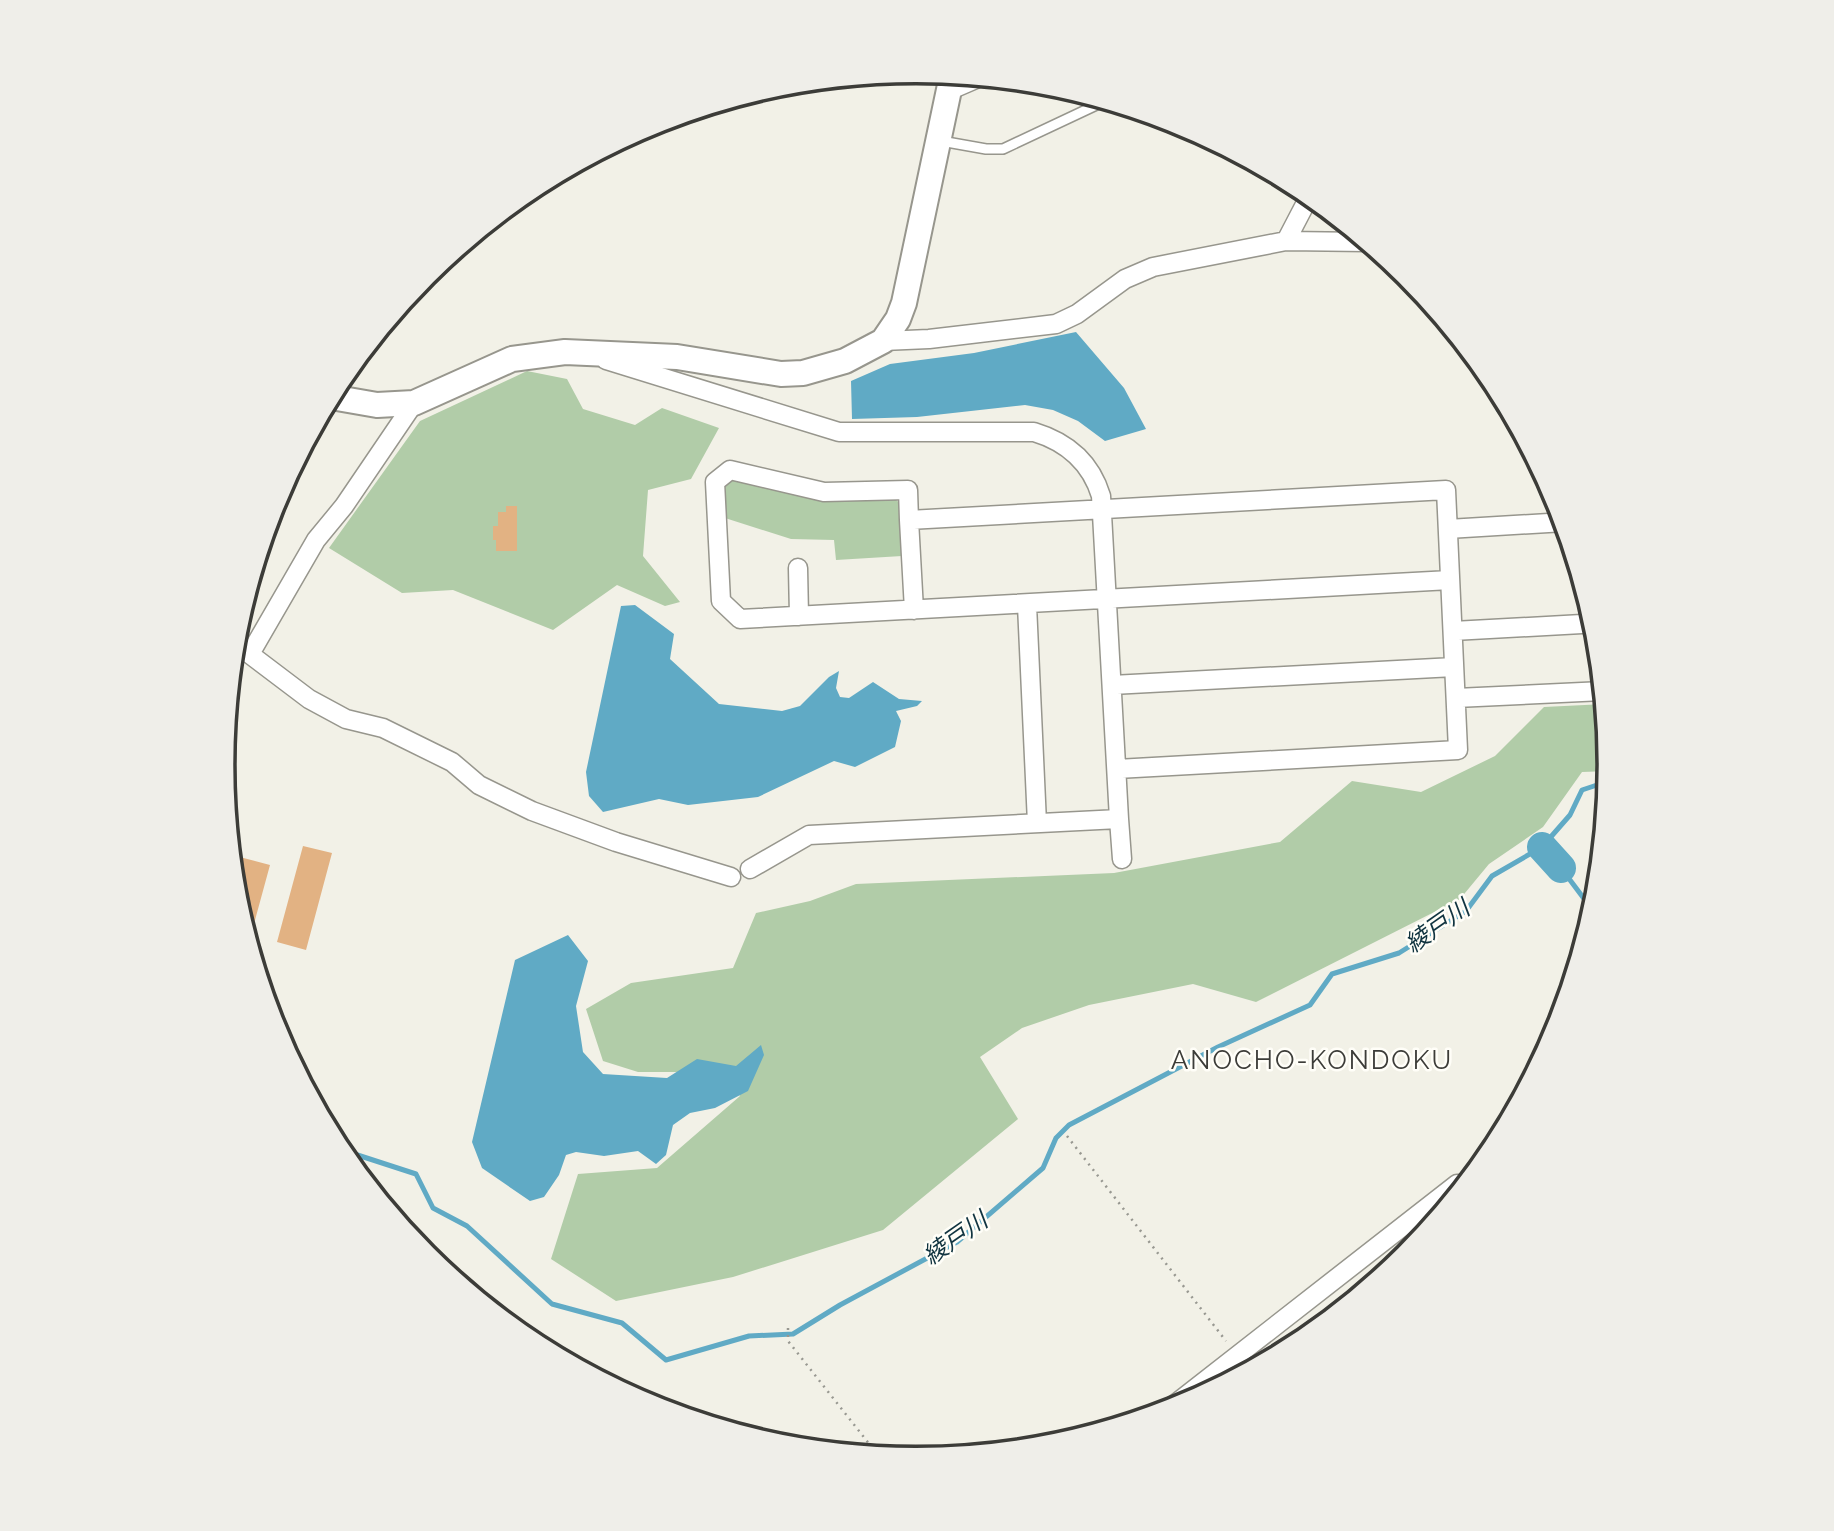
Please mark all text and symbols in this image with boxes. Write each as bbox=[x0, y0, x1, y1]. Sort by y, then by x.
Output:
water label: 綾戸川 bbox=[1399, 892, 1477, 959]
district label: ANOCHO-KONDOKU bbox=[1171, 1045, 1453, 1075]
water label: 綾戸川 bbox=[917, 1204, 995, 1271]

